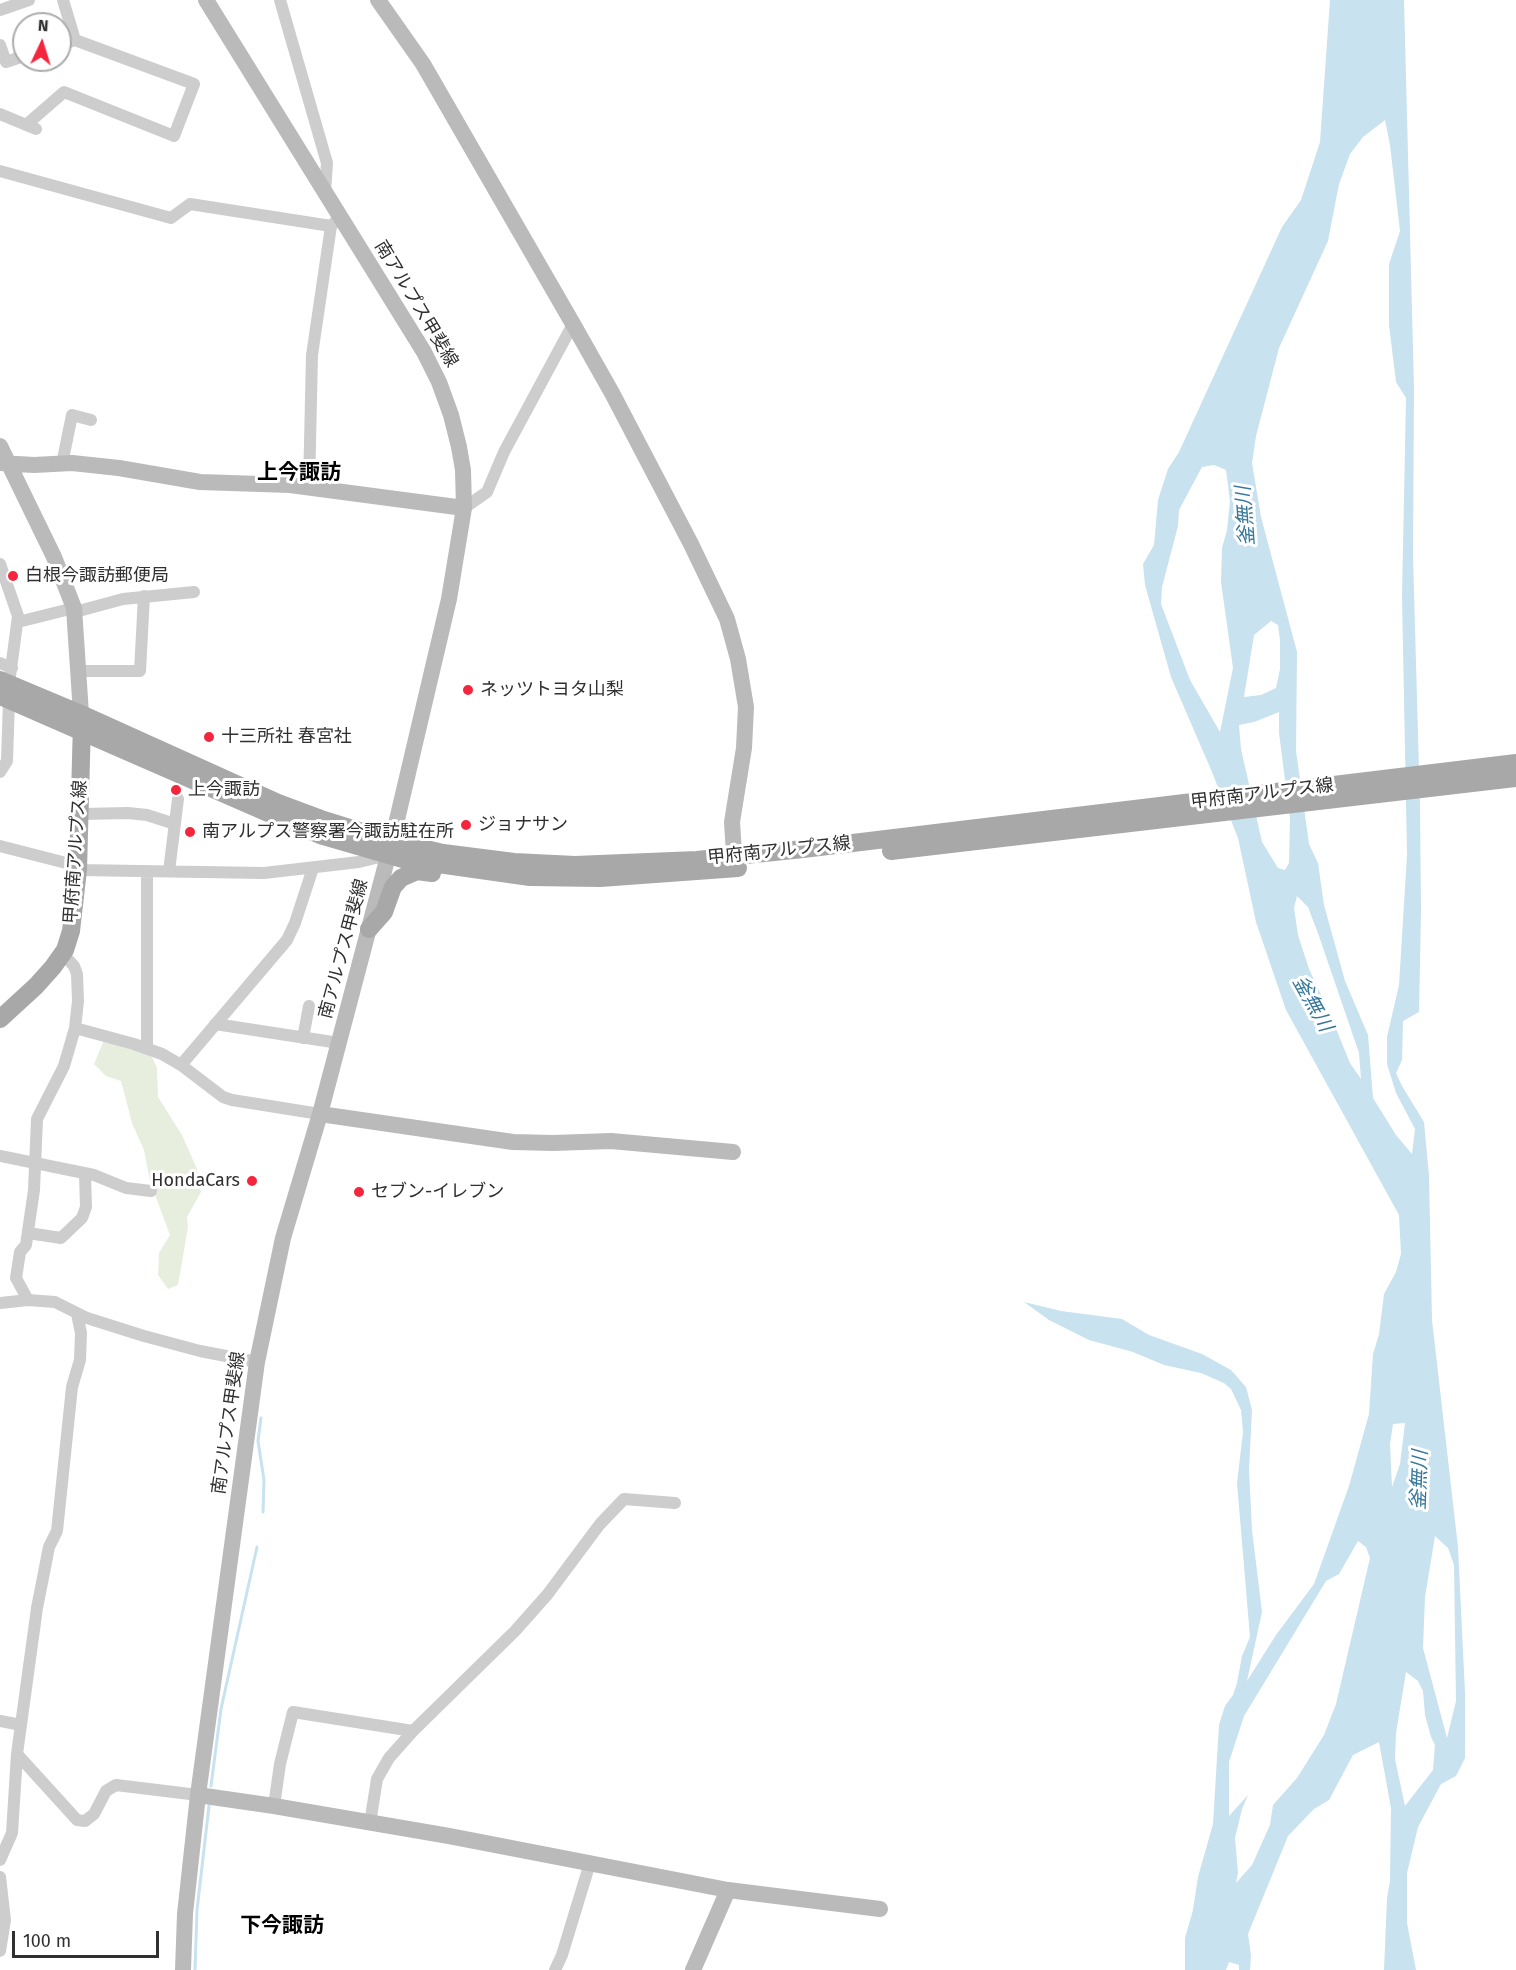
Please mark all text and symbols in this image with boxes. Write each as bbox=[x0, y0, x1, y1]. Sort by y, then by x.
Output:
north arrow bbox=[12, 12, 72, 72]
text: N bbox=[37, 16, 49, 35]
street label: 南アルプス甲斐線 bbox=[370, 237, 462, 371]
district label: 上今諏訪 bbox=[257, 460, 341, 486]
water label: 釜無川 bbox=[1232, 485, 1260, 547]
place label: 白根今諏訪郵便局 bbox=[25, 565, 169, 587]
marker: 白根今諏訪郵便局 bbox=[6, 569, 20, 583]
place label: ネッツトヨタ山梨 bbox=[480, 679, 624, 701]
marker: ネッツトヨタ山梨 bbox=[461, 683, 475, 697]
place label: 十三所社 春宮社 bbox=[221, 726, 352, 748]
marker: 十三所社 春宮社 bbox=[202, 730, 216, 744]
street label: 甲府南アルプス線 bbox=[1189, 775, 1335, 813]
street label: 甲府南アルプス線 bbox=[60, 779, 92, 925]
place label: 上今諏訪 bbox=[188, 779, 260, 801]
marker: 上今諏訪 bbox=[169, 783, 183, 797]
place label: ジョナサン bbox=[478, 814, 568, 836]
marker: ジョナサン bbox=[459, 818, 473, 832]
place label: 南アルプス警察署今諏訪駐在所 bbox=[202, 821, 454, 843]
marker: 南アルプス警察署今諏訪駐在所 bbox=[183, 825, 197, 839]
street label: 甲府南アルプス線 bbox=[706, 833, 852, 869]
street label: 南アルプス甲斐線 bbox=[315, 877, 373, 1021]
water label: 釜無川 bbox=[1287, 972, 1337, 1036]
place label: HondaCars bbox=[151, 1170, 240, 1192]
marker: HondaCars bbox=[245, 1174, 259, 1188]
place label: セブン-イレブン bbox=[371, 1181, 504, 1203]
marker: セブン-イレブン bbox=[352, 1185, 366, 1199]
street label: 南アルプス甲斐線 bbox=[208, 1350, 250, 1496]
water label: 釜無川 bbox=[1407, 1450, 1433, 1510]
district label: 下今諏訪 bbox=[240, 1913, 324, 1939]
scale bar bbox=[15, 1919, 162, 1957]
text: 100 m bbox=[23, 1930, 71, 1952]

